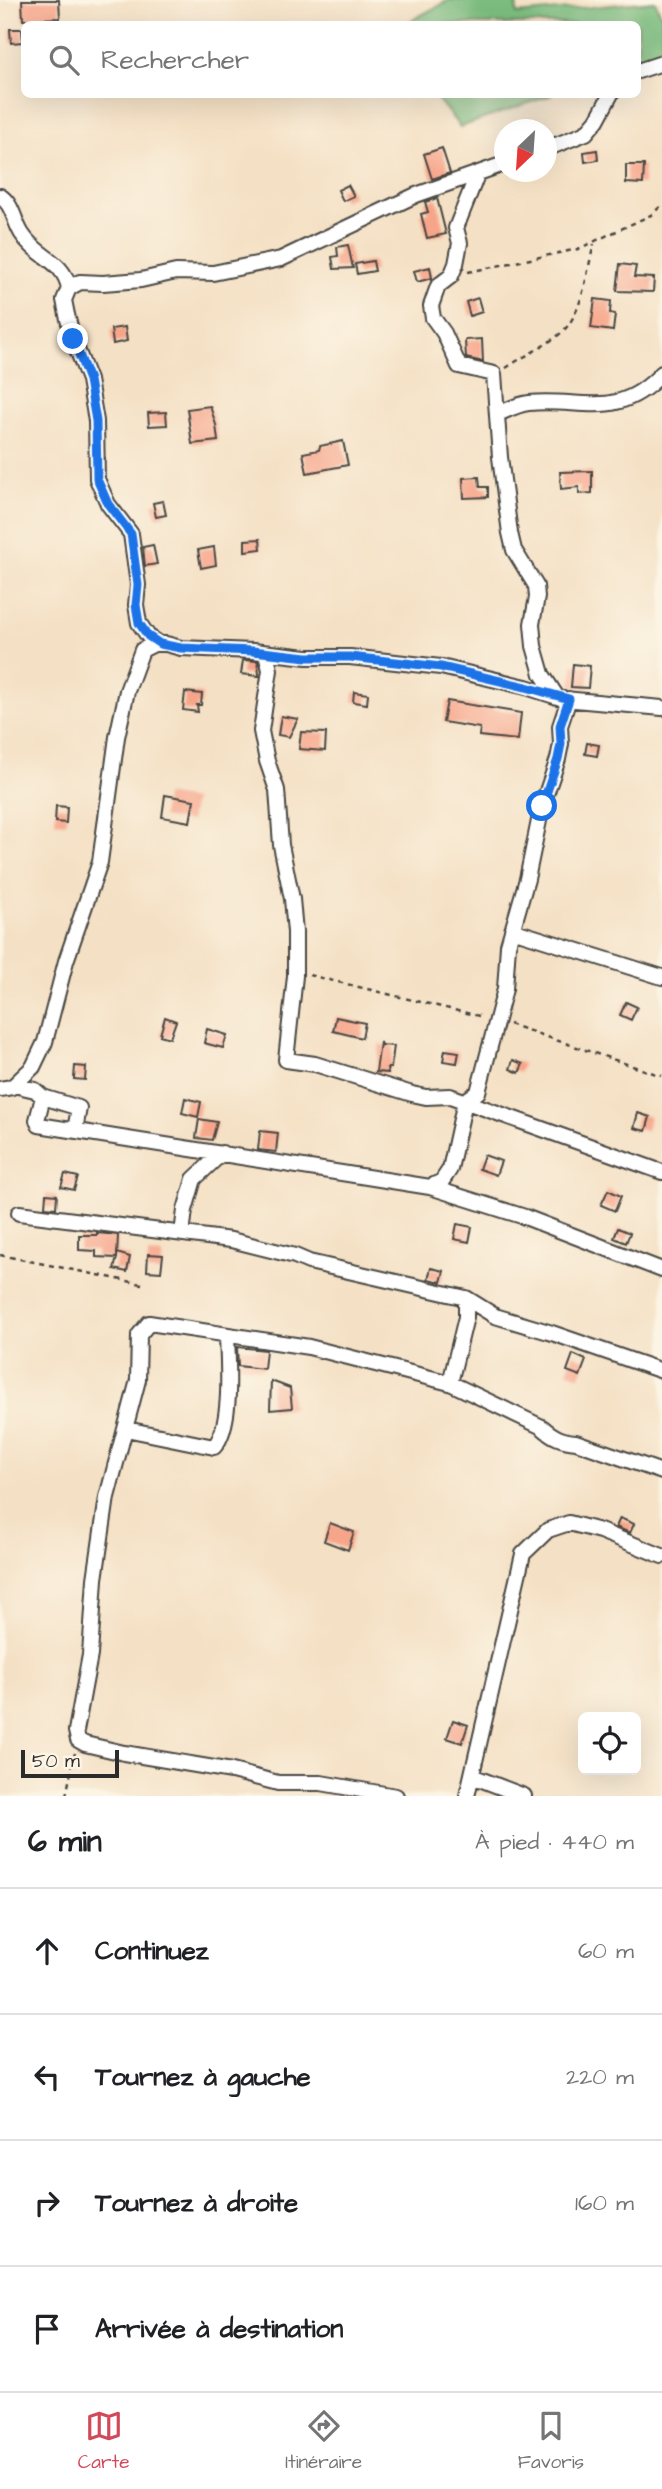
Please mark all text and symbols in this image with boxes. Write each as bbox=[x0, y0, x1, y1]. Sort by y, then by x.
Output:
search box bbox=[21, 21, 641, 98]
icon: search bbox=[45, 41, 83, 79]
text: Rechercher bbox=[101, 42, 249, 78]
north arrow bbox=[494, 119, 557, 182]
route end bbox=[57, 323, 88, 354]
route start bbox=[526, 790, 557, 821]
map controls bbox=[578, 1712, 641, 1775]
button: locate bbox=[578, 1712, 641, 1775]
scale bar bbox=[21, 1747, 119, 1779]
text: 50 m bbox=[32, 1748, 80, 1775]
text: 6 min bbox=[28, 1821, 102, 1863]
text: À pied · 440 m bbox=[475, 1826, 634, 1858]
icon: ahead bbox=[28, 1932, 66, 1970]
text: Continuez bbox=[95, 1933, 209, 1969]
text: 60 m bbox=[578, 1935, 634, 1967]
icon: left bbox=[28, 2058, 66, 2096]
text: Tournez à gauche bbox=[95, 2059, 311, 2095]
text: 220 m bbox=[566, 2061, 634, 2093]
icon: right bbox=[28, 2184, 66, 2222]
text: Tournez à droite bbox=[95, 2185, 298, 2221]
text: 160 m bbox=[575, 2187, 634, 2219]
icon: arrive bbox=[28, 2310, 66, 2348]
text: Arrivée à destination bbox=[95, 2311, 343, 2347]
tab: Carte bbox=[78, 2407, 129, 2476]
tab: Itinéraire bbox=[285, 2407, 362, 2476]
tab: Favoris bbox=[518, 2407, 584, 2476]

